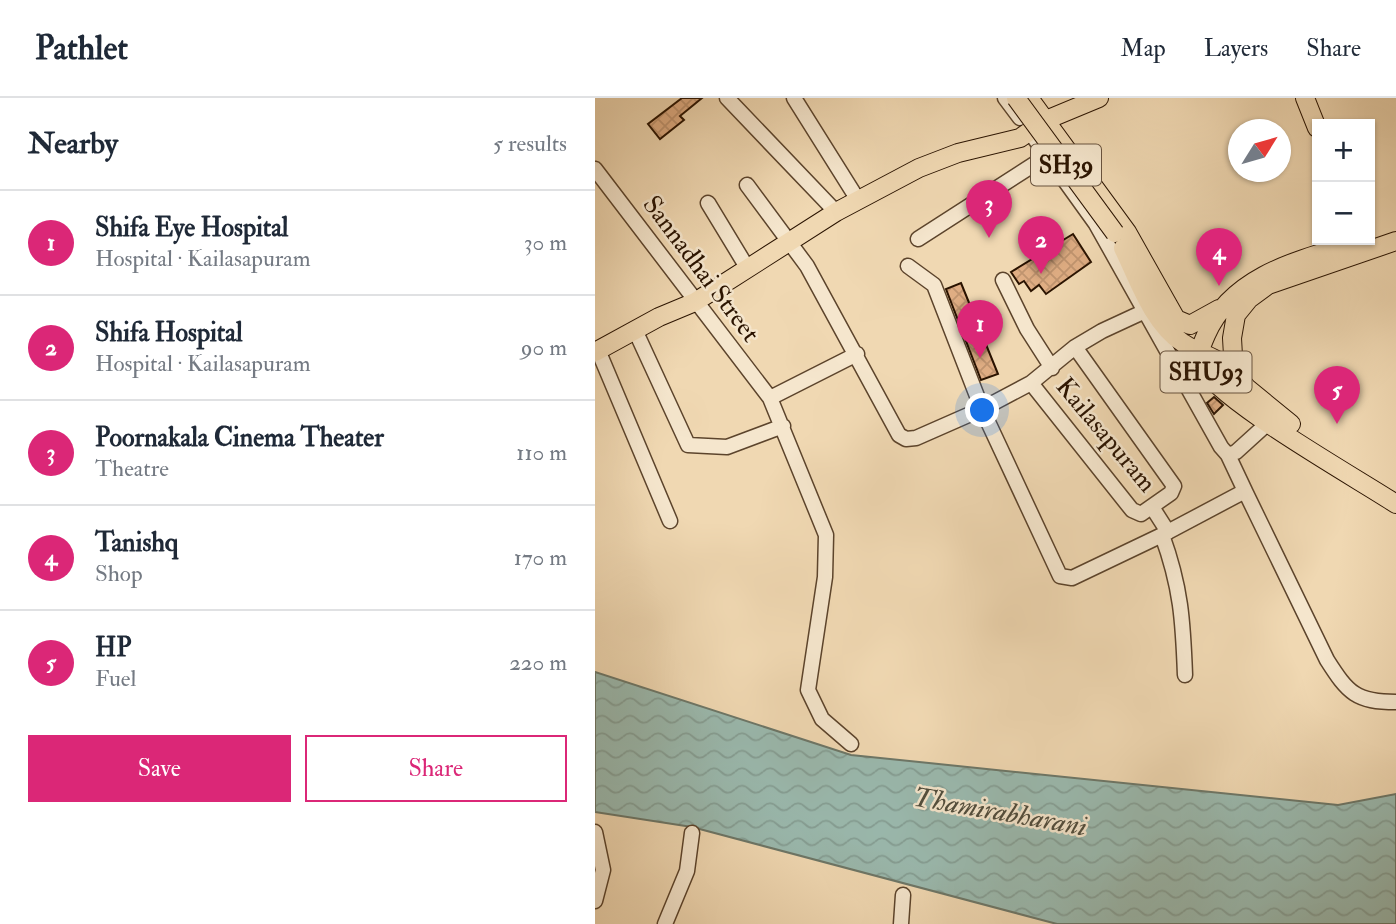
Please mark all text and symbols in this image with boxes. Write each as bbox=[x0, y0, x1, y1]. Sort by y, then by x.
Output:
text: Pathlet bbox=[35, 28, 128, 69]
text: Map bbox=[1121, 33, 1166, 64]
text: Layers bbox=[1204, 33, 1268, 64]
text: Share bbox=[1306, 33, 1361, 64]
north arrow bbox=[1228, 119, 1291, 182]
map controls bbox=[1312, 119, 1375, 245]
button: + bbox=[1312, 119, 1375, 182]
text: Nearby bbox=[28, 125, 118, 162]
text: 5 results bbox=[493, 129, 567, 158]
road number: SH39 bbox=[1031, 144, 1101, 186]
pin: 3 bbox=[966, 180, 1012, 238]
button: − bbox=[1312, 182, 1375, 245]
street label: Sannadhai Street bbox=[636, 190, 766, 348]
text: Shifa Eye Hospital bbox=[95, 212, 289, 244]
pin: 2 bbox=[1018, 216, 1064, 274]
text: 1 bbox=[47, 228, 55, 257]
text: 30 m bbox=[524, 228, 567, 257]
pin: 4 bbox=[1196, 228, 1242, 286]
text: Hospital · Kailasapuram bbox=[95, 244, 311, 273]
pin: 1 bbox=[957, 300, 1003, 358]
text: Shifa Hospital bbox=[95, 317, 243, 349]
text: 2 bbox=[45, 333, 57, 362]
text: 90 m bbox=[521, 333, 567, 362]
text: Hospital · Kailasapuram bbox=[95, 349, 311, 378]
road number: SHU93 bbox=[1161, 352, 1251, 393]
pin: 5 bbox=[1314, 366, 1360, 424]
street label: Kailasapuram bbox=[1048, 371, 1163, 499]
your location bbox=[965, 393, 999, 427]
text: Poornakala Cinema Theater bbox=[95, 422, 384, 454]
text: 3 bbox=[47, 438, 55, 467]
text: 110 m bbox=[516, 438, 567, 467]
text: Theatre bbox=[95, 454, 169, 483]
text: Tanishq bbox=[95, 527, 178, 559]
text: 4 bbox=[45, 543, 57, 572]
text: 170 m bbox=[514, 543, 567, 572]
text: Shop bbox=[95, 559, 143, 588]
text: HP bbox=[95, 632, 132, 664]
text: 5 bbox=[46, 648, 56, 677]
text: 220 m bbox=[509, 648, 567, 677]
text: Fuel bbox=[95, 664, 136, 693]
button: Save bbox=[28, 735, 291, 802]
button: Share bbox=[305, 735, 567, 802]
water label: Thamirabharani bbox=[911, 780, 1090, 845]

